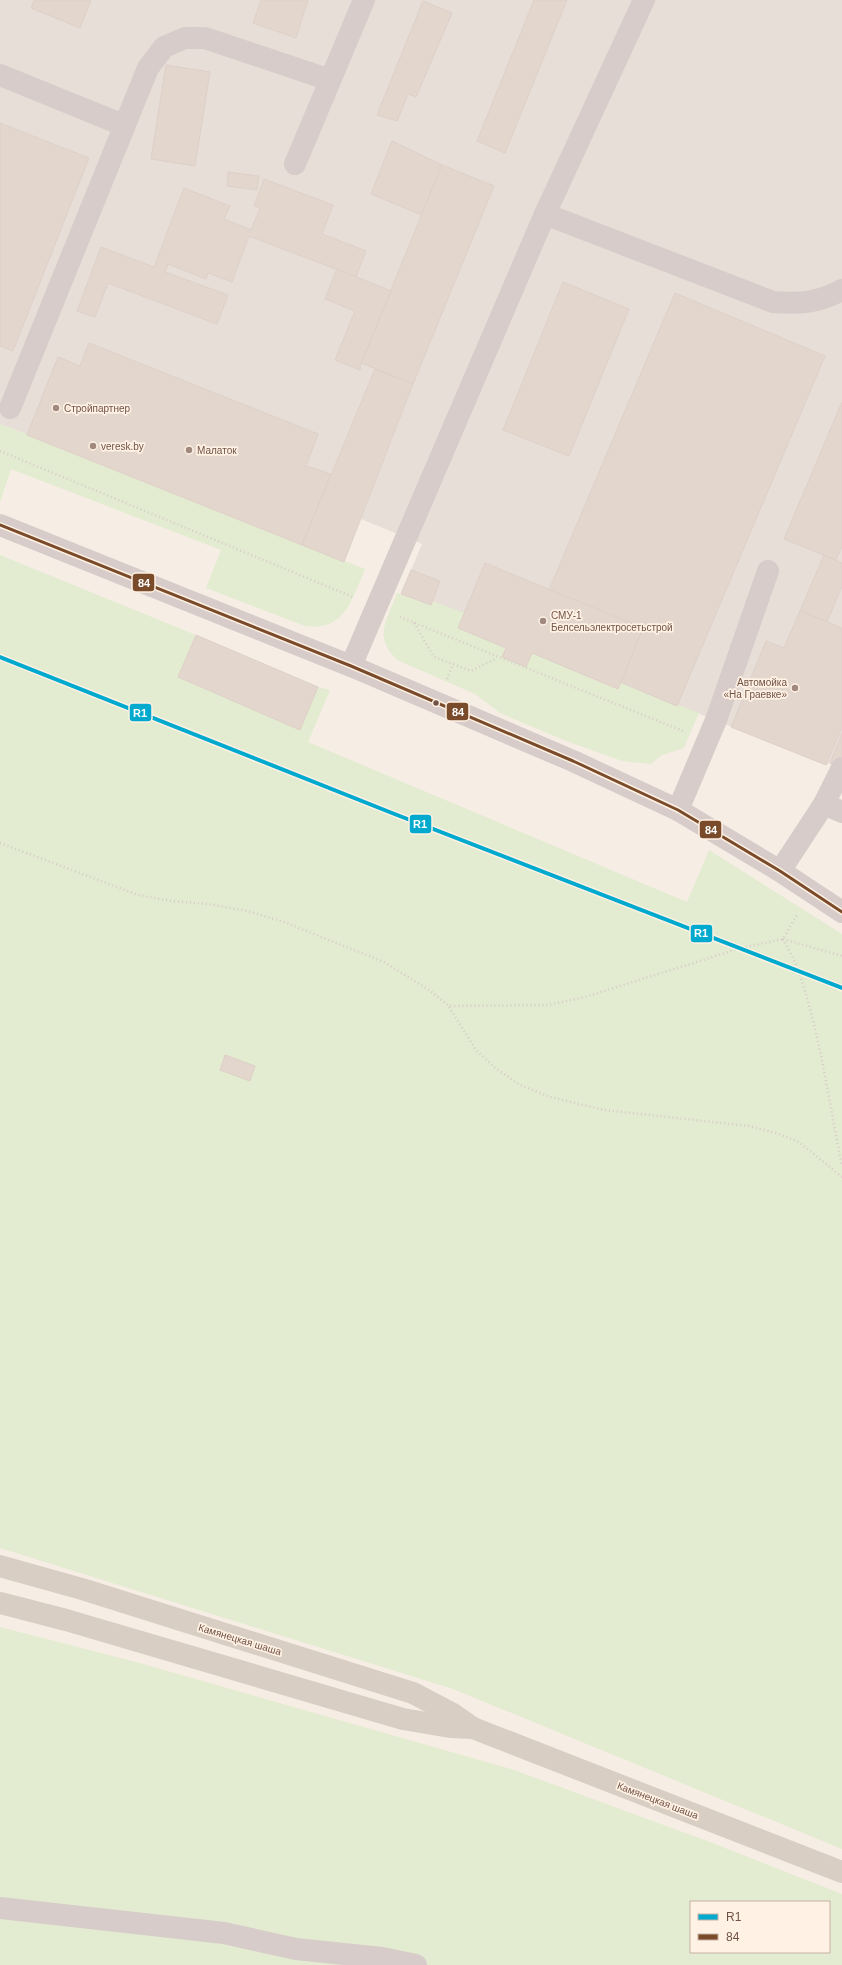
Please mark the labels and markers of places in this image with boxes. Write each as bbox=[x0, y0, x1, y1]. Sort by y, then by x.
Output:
marker: Стройпартнер bbox=[51, 403, 61, 413]
place label: Стройпартнер bbox=[64, 403, 130, 414]
marker: veresk.by bbox=[88, 441, 98, 451]
place label: veresk.by bbox=[101, 441, 144, 452]
marker: Малаток bbox=[184, 445, 194, 455]
place label: Малаток bbox=[197, 445, 237, 456]
place label: СМУ-1 Белсельэлектросетьстрой bbox=[551, 610, 673, 633]
marker: СМУ-1 Белсельэлектросетьстрой bbox=[538, 616, 548, 626]
place label: Автомойка «На Граевке» bbox=[723, 677, 787, 700]
marker: Автомойка «На Граевке» bbox=[790, 683, 800, 693]
unlabelled marker bbox=[431, 698, 441, 708]

